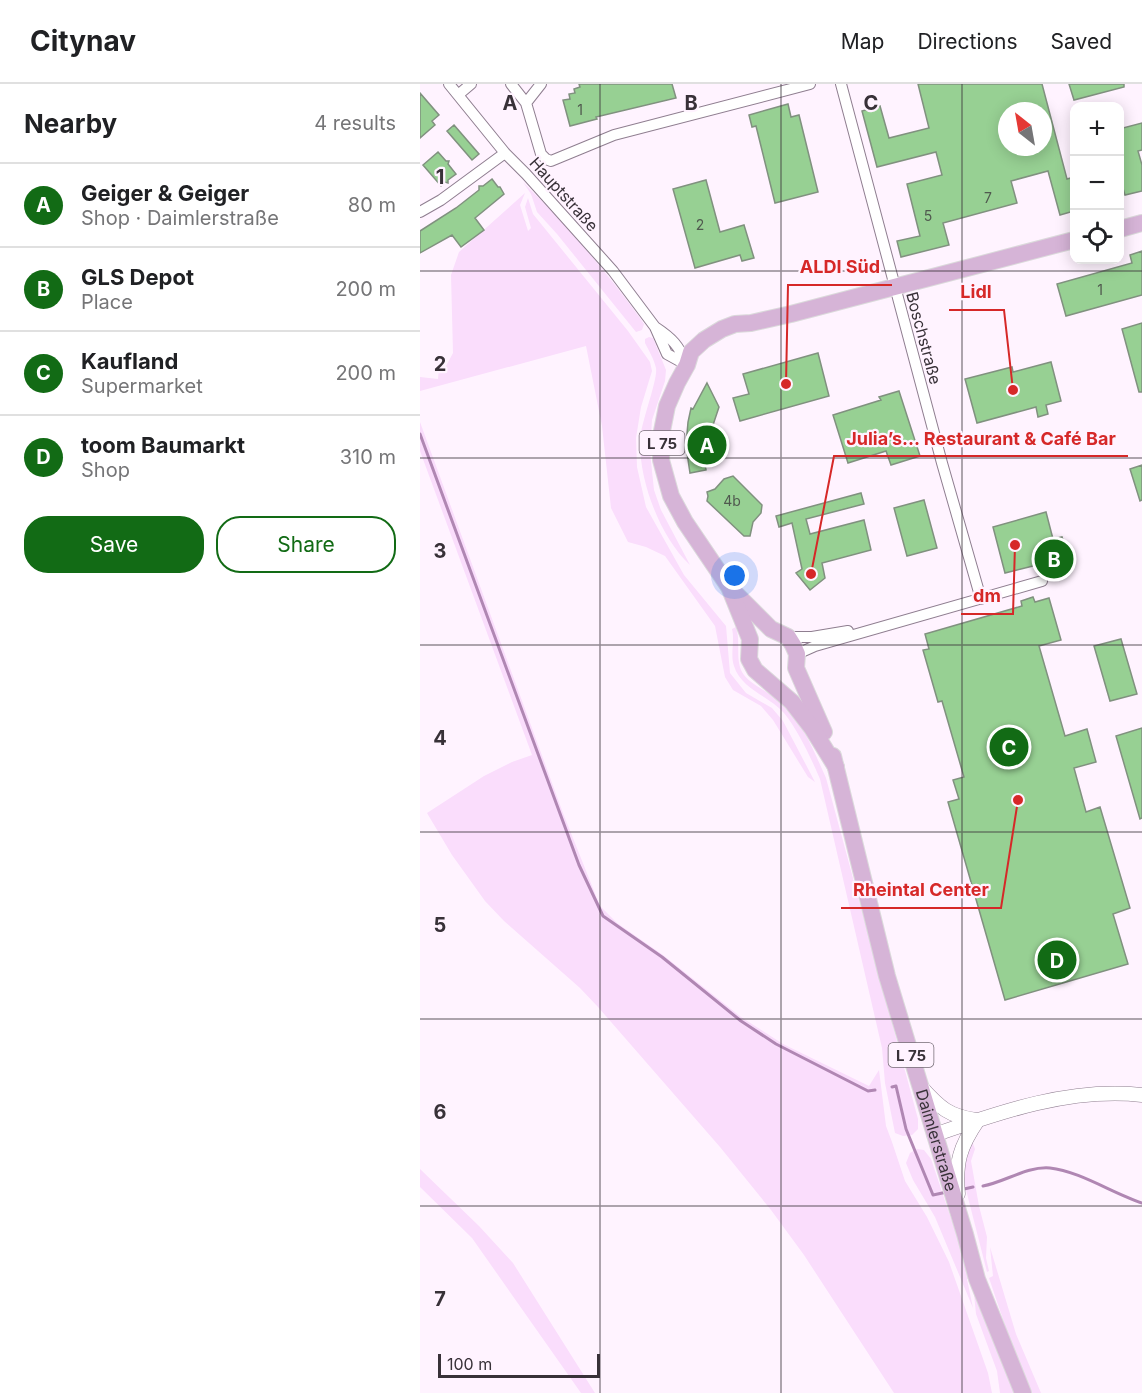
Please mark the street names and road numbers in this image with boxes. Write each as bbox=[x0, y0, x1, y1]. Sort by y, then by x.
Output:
street label: Hauptstraße bbox=[525, 153, 603, 235]
street label: Boschstraße bbox=[902, 290, 946, 386]
road number: L 75 bbox=[640, 431, 684, 455]
road number: L 75 bbox=[888, 1043, 934, 1067]
street label: Daimlerstraße bbox=[912, 1087, 961, 1194]

